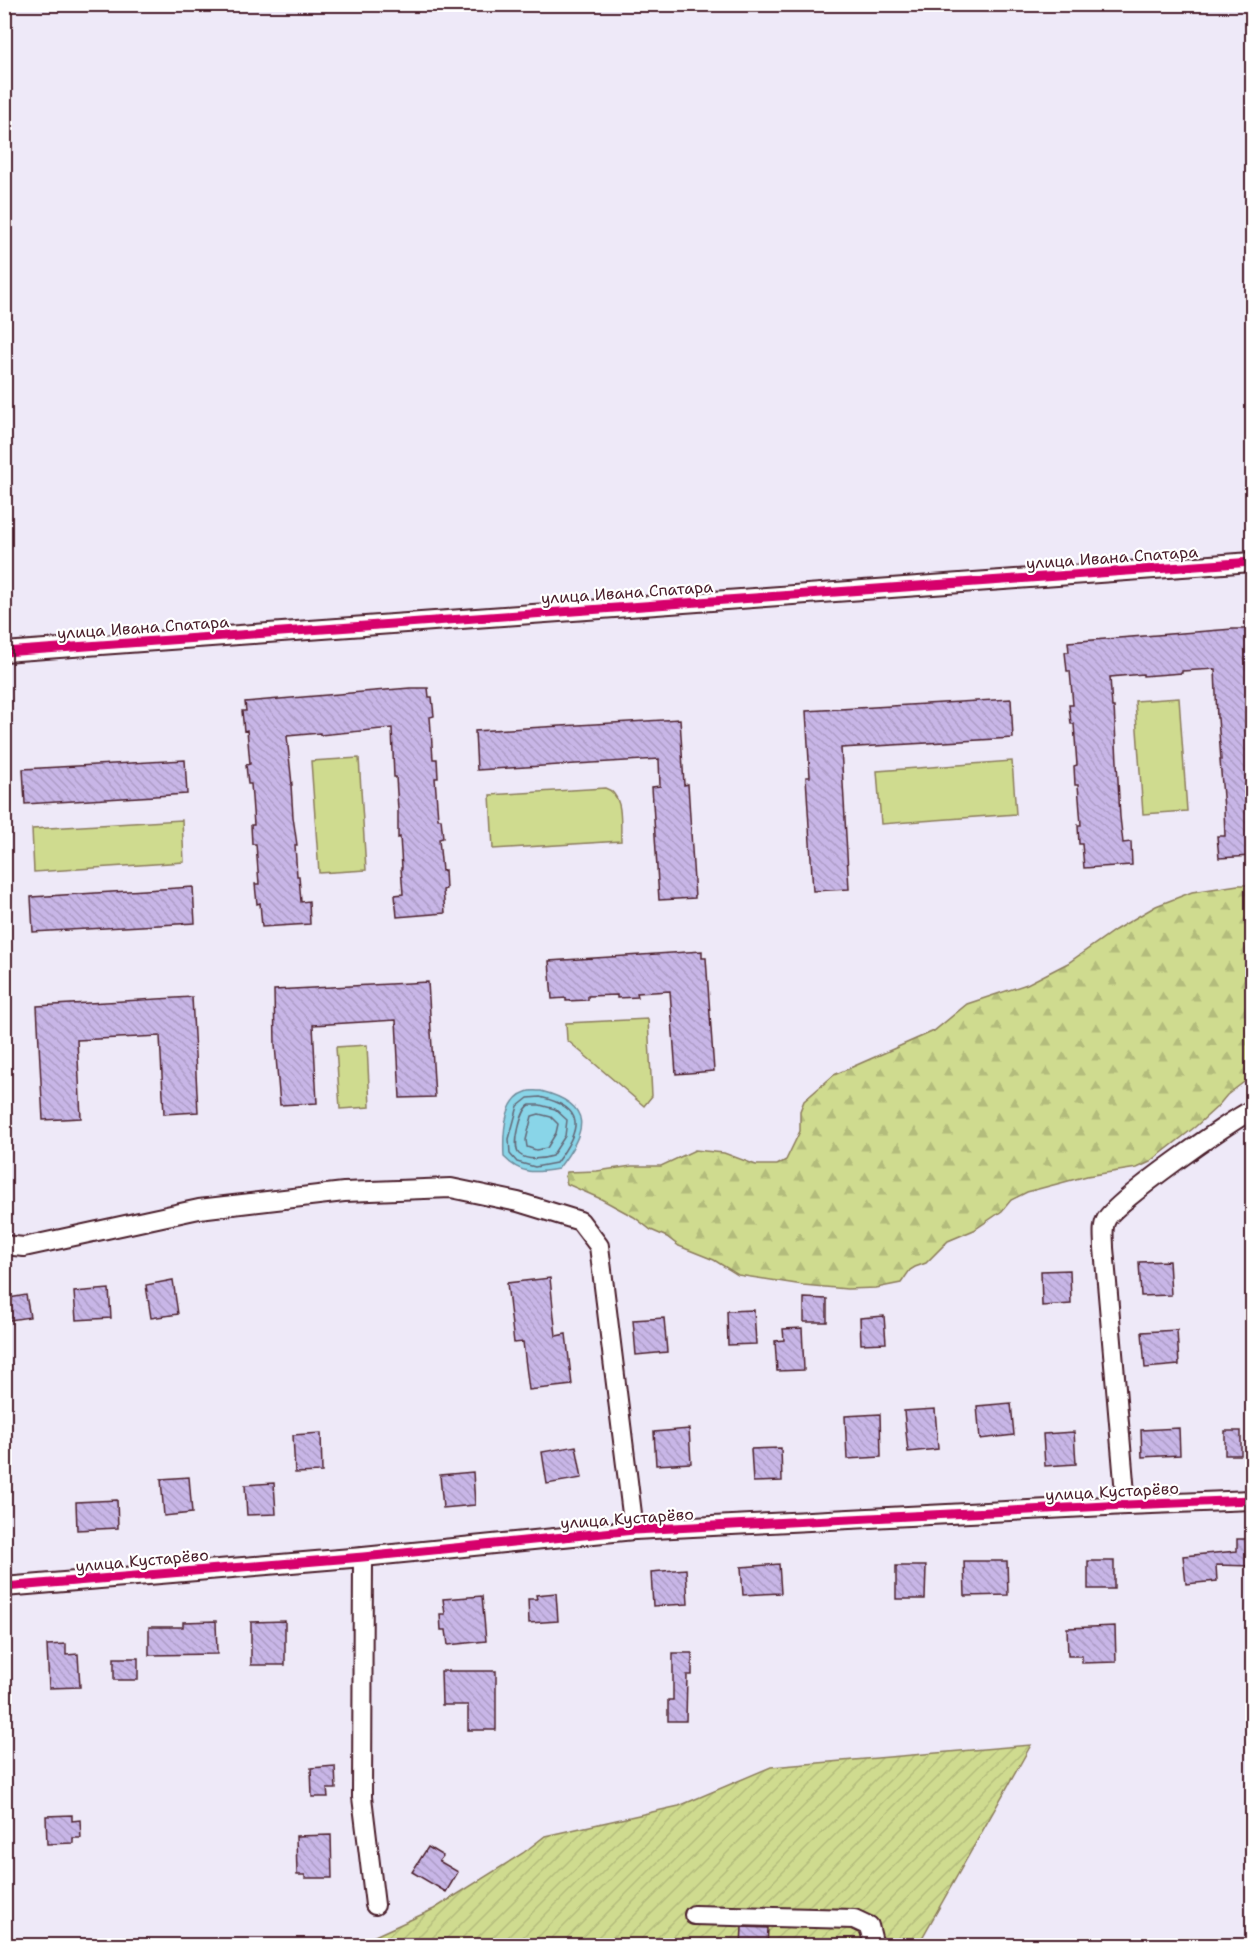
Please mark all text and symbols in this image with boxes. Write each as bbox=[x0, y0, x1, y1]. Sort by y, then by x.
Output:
street label: улица Ивана Спатара bbox=[1025, 541, 1199, 574]
street label: улица Ивана Спатара bbox=[540, 576, 714, 609]
street label: улица Ивана Спатара bbox=[56, 611, 230, 644]
street label: улица Кустарёво bbox=[1045, 1478, 1179, 1505]
street label: улица Кустарёво bbox=[560, 1503, 694, 1534]
street label: улица Кустарёво bbox=[75, 1544, 210, 1577]

